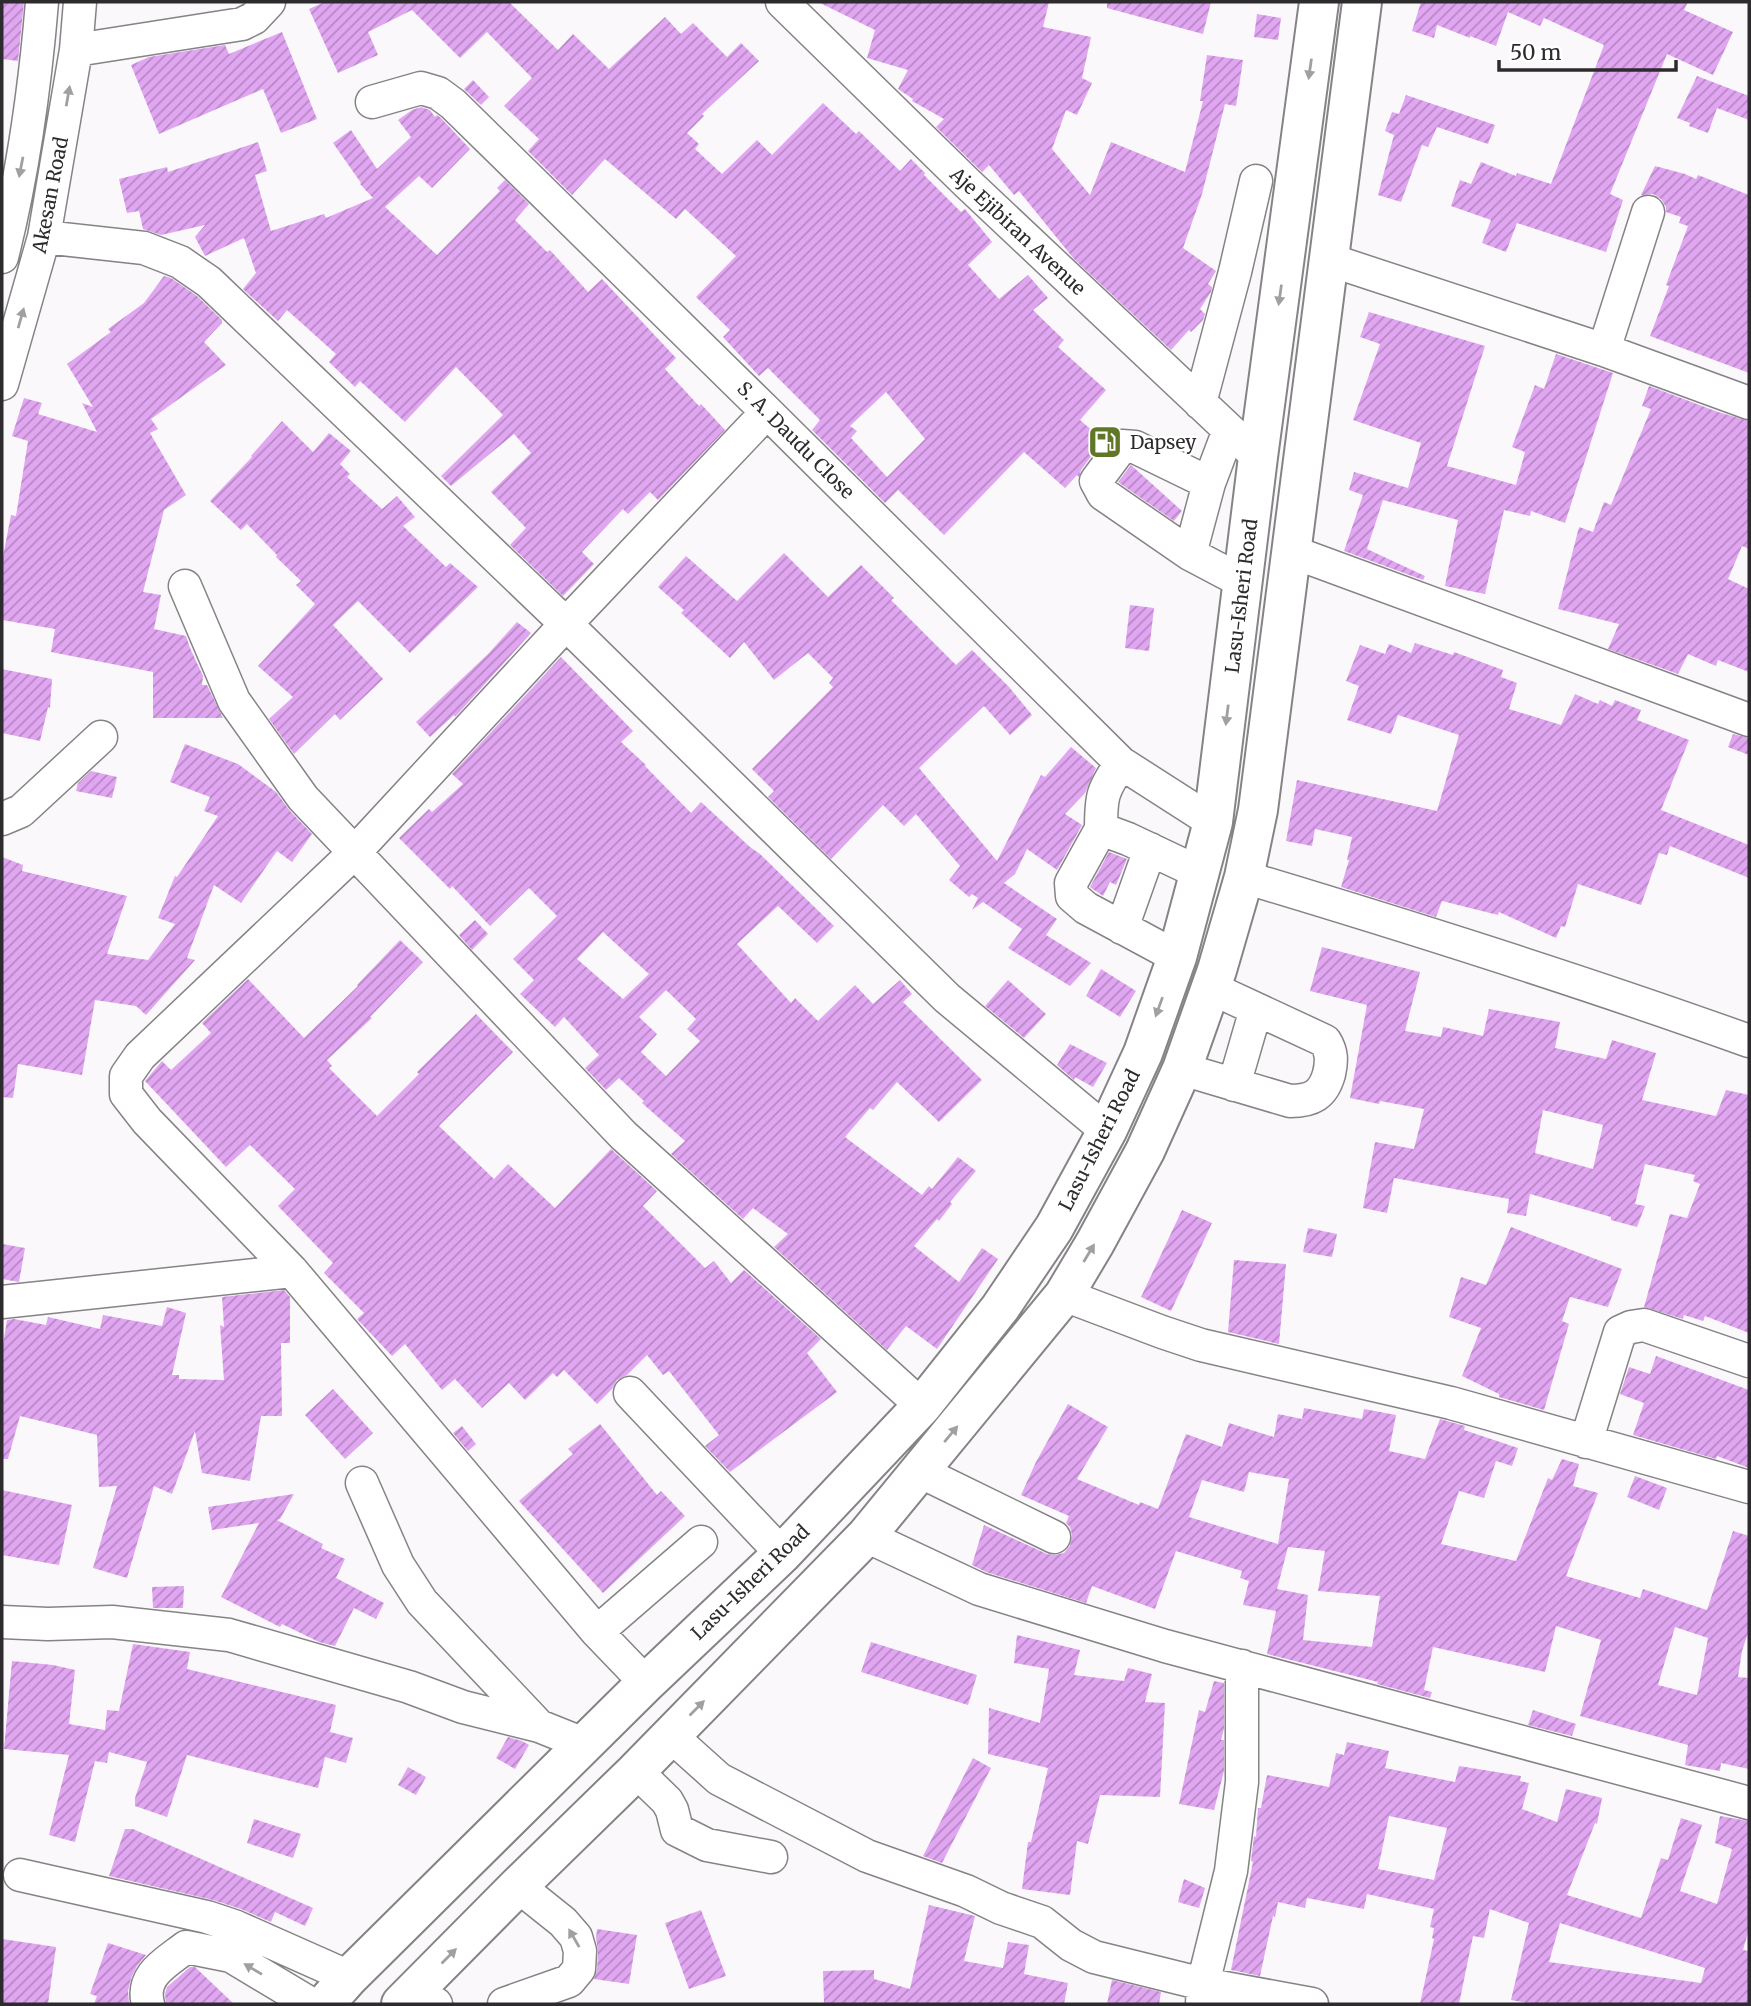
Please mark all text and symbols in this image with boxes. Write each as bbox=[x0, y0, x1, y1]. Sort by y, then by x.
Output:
scale bar bbox=[1499, 28, 1676, 72]
text: 50 m bbox=[1510, 39, 1561, 66]
one-way arrow bbox=[1305, 59, 1316, 81]
one-way arrow bbox=[63, 85, 74, 107]
street label: Akesan Road bbox=[27, 135, 73, 256]
one-way arrow bbox=[15, 156, 26, 178]
street label: Aje Ejibiran Avenue bbox=[945, 161, 1091, 300]
one-way arrow bbox=[1274, 284, 1285, 306]
one-way arrow bbox=[16, 308, 26, 329]
street label: S. A. Daudu Close bbox=[732, 376, 860, 504]
fuel station icon: Dapsey bbox=[1086, 423, 1124, 461]
place label: Dapsey bbox=[1130, 430, 1196, 454]
street label: Lasu-Isheri Road bbox=[1220, 517, 1262, 675]
one-way arrow bbox=[1221, 704, 1232, 726]
one-way arrow bbox=[1153, 997, 1164, 1018]
street label: Lasu-Isheri Road bbox=[1053, 1065, 1145, 1215]
one-way arrow bbox=[1083, 1244, 1095, 1263]
one-way arrow bbox=[943, 1425, 959, 1443]
street label: Lasu-Isheri Road bbox=[686, 1519, 814, 1645]
one-way arrow bbox=[688, 1701, 705, 1717]
one-way arrow bbox=[568, 1929, 580, 1948]
one-way arrow bbox=[441, 1947, 458, 1964]
one-way arrow bbox=[243, 1962, 262, 1975]

